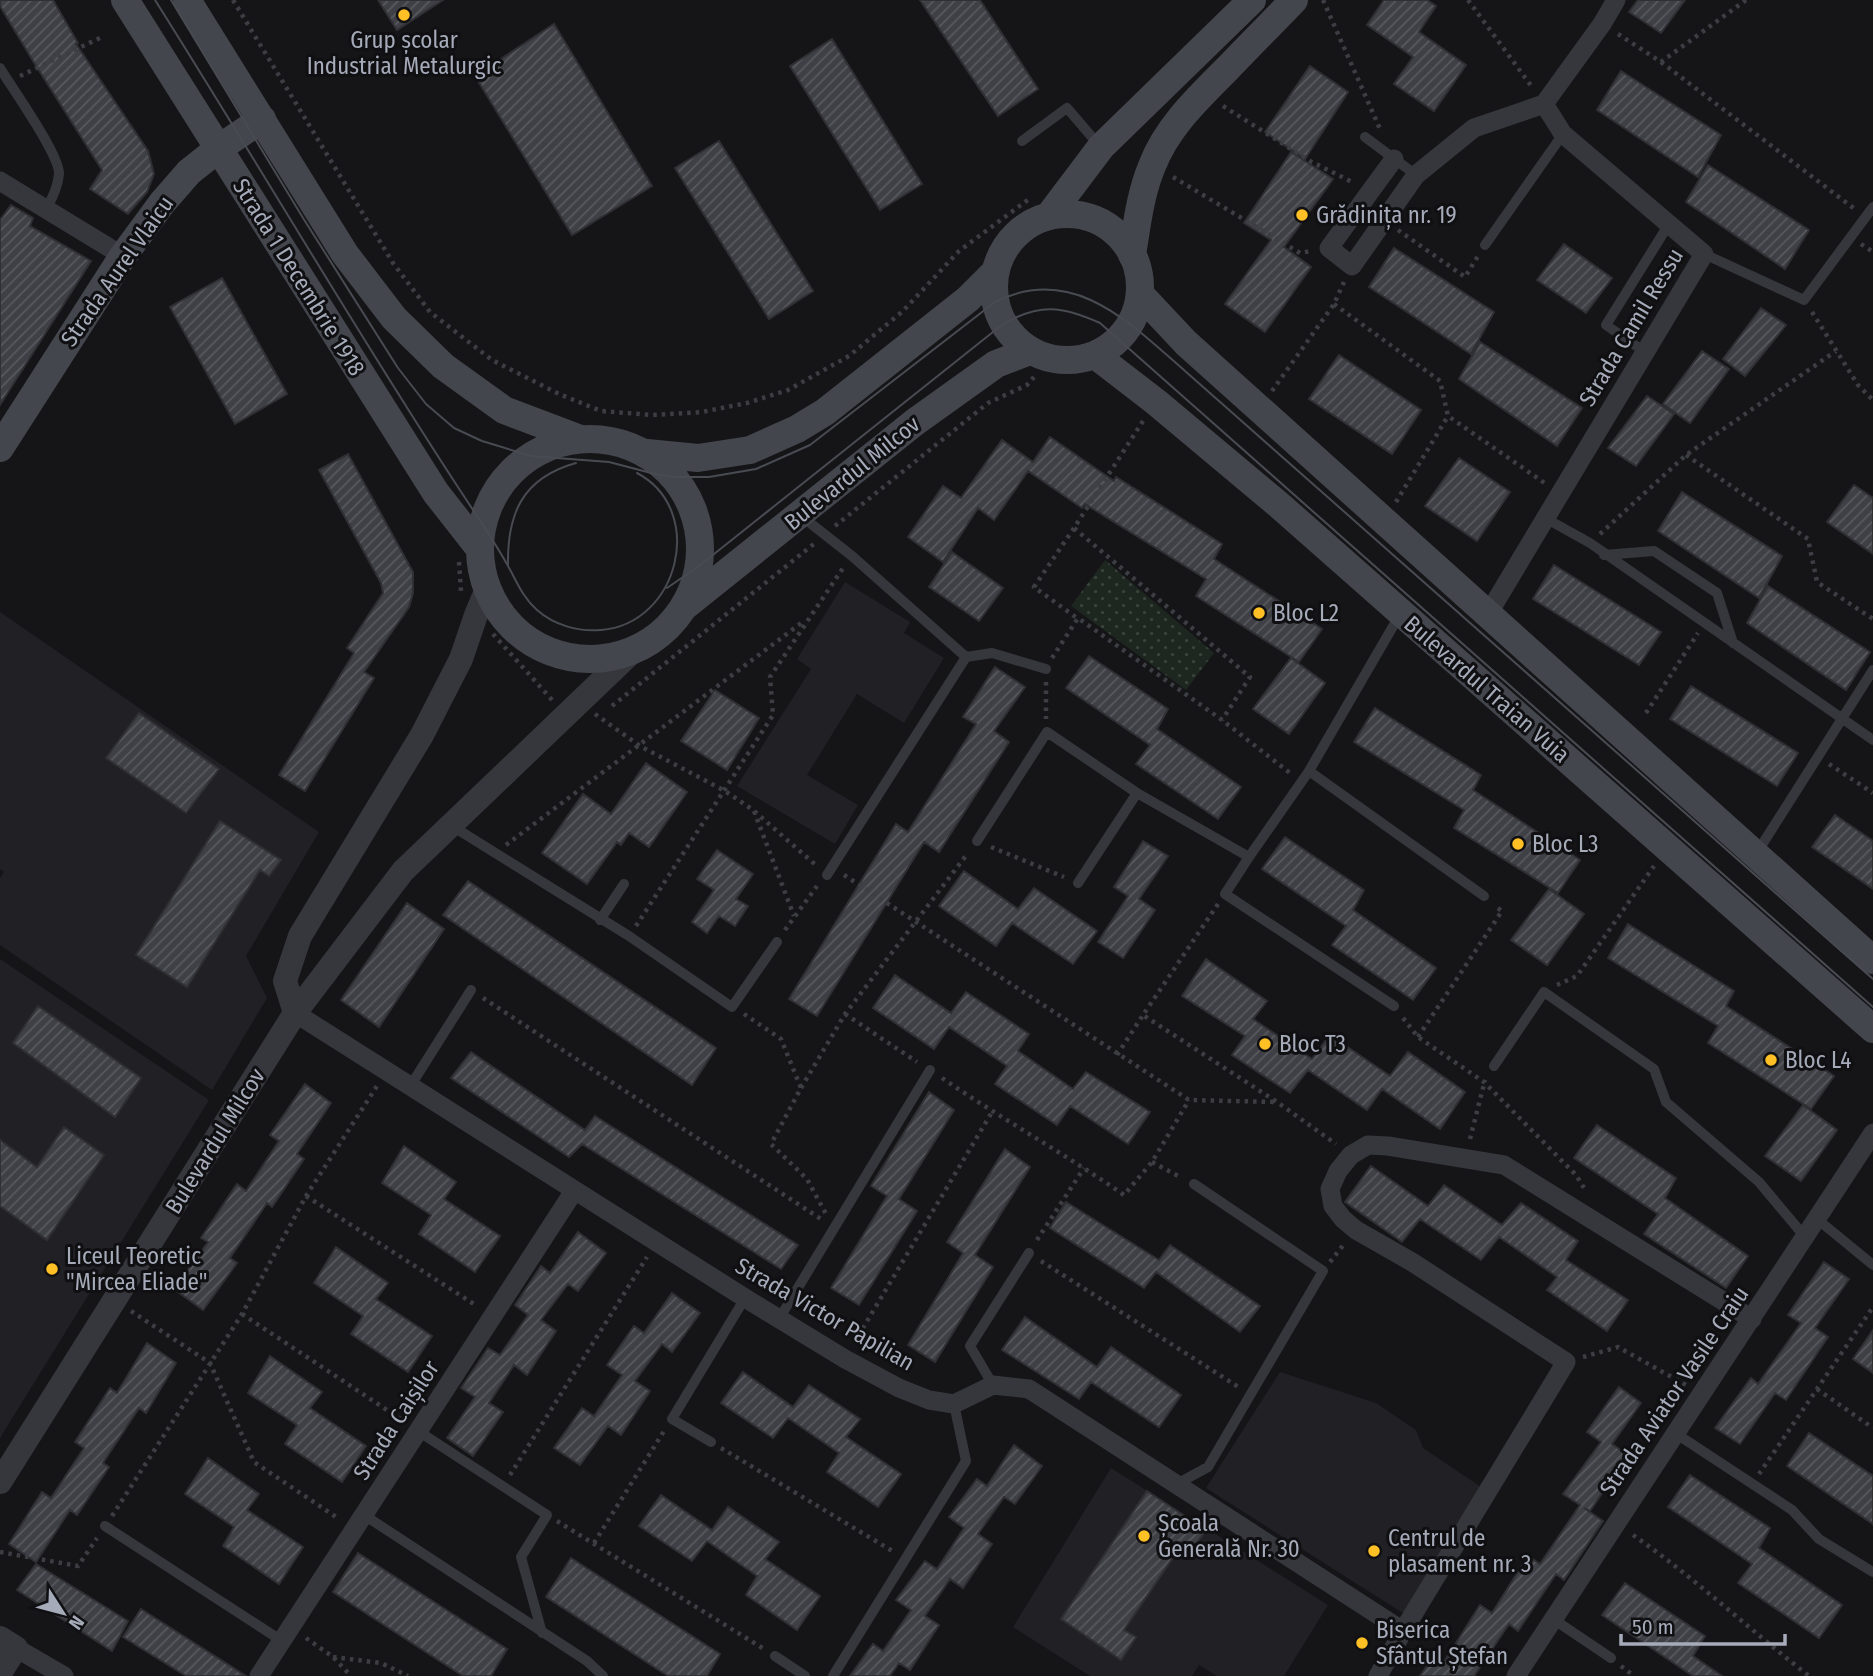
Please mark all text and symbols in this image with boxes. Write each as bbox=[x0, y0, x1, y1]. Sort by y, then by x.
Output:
marker: Grup școlar Industrial Metalurgic bbox=[396, 7, 412, 23]
place label: Grup școlar Industrial Metalurgic bbox=[307, 26, 501, 80]
street label: Strada 1 Decembrie 1918 bbox=[227, 173, 371, 381]
street label: Strada Aurel Vlaicu bbox=[55, 190, 179, 352]
place label: Grădinița nr. 19 bbox=[1316, 201, 1457, 230]
marker: Grădinița nr. 19 bbox=[1294, 207, 1310, 223]
street label: Strada Camil Ressu bbox=[1573, 243, 1689, 411]
street label: Bulevardul Milcov bbox=[779, 409, 926, 536]
place label: Bloc L2 bbox=[1273, 599, 1339, 627]
marker: Bloc L2 bbox=[1251, 605, 1267, 621]
street label: Bulevardul Traian Vuia bbox=[1399, 610, 1575, 768]
place label: Bloc L3 bbox=[1532, 830, 1598, 858]
marker: Bloc L3 bbox=[1510, 836, 1526, 852]
place label: Bloc T3 bbox=[1279, 1030, 1346, 1058]
marker: Bloc T3 bbox=[1257, 1036, 1273, 1052]
place label: Bloc L4 bbox=[1785, 1046, 1851, 1074]
marker: Bloc L4 bbox=[1763, 1052, 1779, 1068]
street label: Bulevardul Milcov bbox=[159, 1063, 271, 1219]
place label: Liceul Teoretic "Mircea Eliade" bbox=[66, 1242, 207, 1296]
street label: Strada Victor Papilian bbox=[731, 1251, 919, 1377]
marker: Liceul Teoretic "Mircea Eliade" bbox=[44, 1261, 60, 1277]
street label: Strada Aviator Vasile Craiu bbox=[1593, 1281, 1755, 1501]
street label: Strada Caișilor bbox=[347, 1355, 446, 1486]
place label: Școala Generală Nr. 30 bbox=[1158, 1509, 1300, 1563]
place label: Centrul de plasament nr. 3 bbox=[1388, 1524, 1531, 1578]
marker: Școala Generală Nr. 30 bbox=[1136, 1528, 1152, 1544]
marker: Centrul de plasament nr. 3 bbox=[1366, 1543, 1382, 1559]
north arrow bbox=[28, 1578, 98, 1648]
scale bar bbox=[1621, 1602, 1786, 1646]
text: N bbox=[64, 1611, 89, 1634]
text: 50 m bbox=[1632, 1614, 1674, 1640]
place label: Biserica Sfântul Ștefan bbox=[1376, 1616, 1508, 1671]
marker: Biserica Sfântul Ștefan bbox=[1354, 1635, 1370, 1651]

